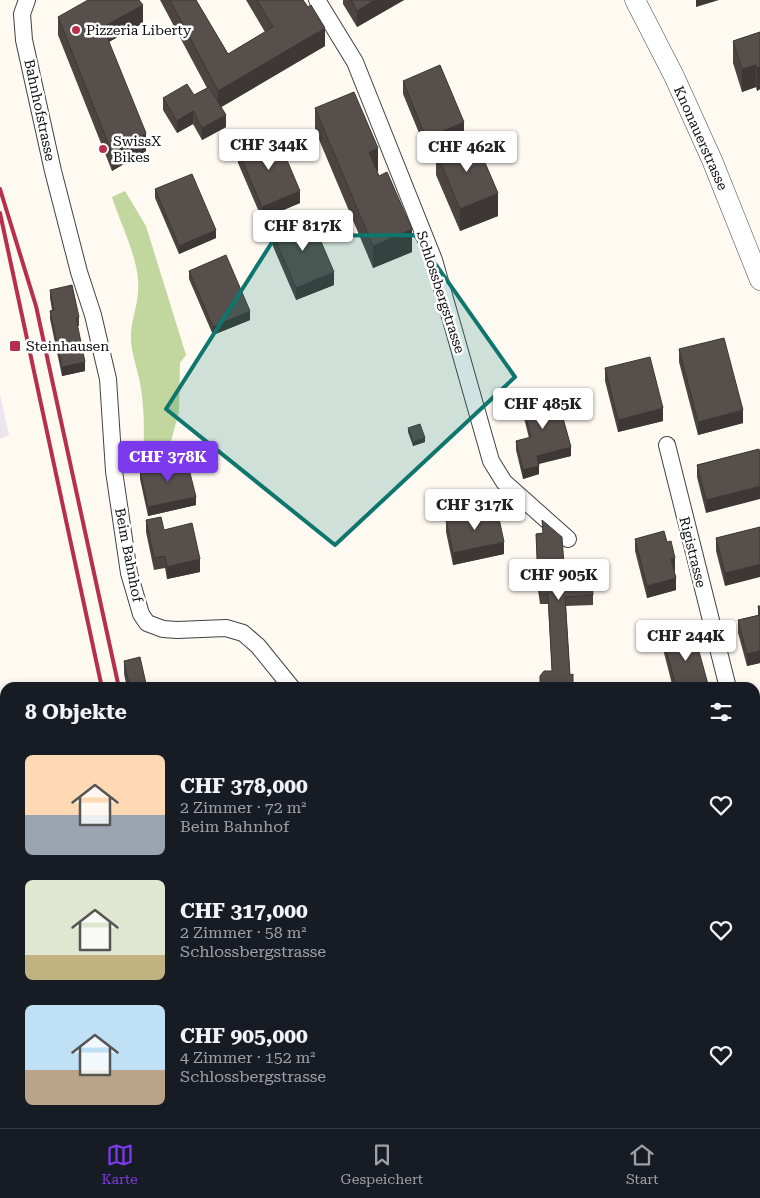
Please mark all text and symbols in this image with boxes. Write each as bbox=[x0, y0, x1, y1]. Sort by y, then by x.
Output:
place label: Pizzeria Liberty bbox=[86, 22, 192, 38]
marker: Pizzeria Liberty bbox=[70, 24, 82, 36]
street label: Bahnhofstrasse bbox=[21, 58, 59, 163]
street label: Knonauerstrasse bbox=[671, 83, 731, 193]
pin: CHF 344K bbox=[217, 128, 321, 171]
pin: CHF 462K bbox=[415, 130, 519, 173]
place label: SwissX Bikes bbox=[113, 133, 161, 165]
text: CHF 344K bbox=[230, 135, 308, 154]
text: CHF 462K bbox=[428, 137, 506, 156]
marker: SwissX Bikes bbox=[97, 143, 109, 155]
pin: CHF 817K bbox=[251, 210, 355, 252]
text: CHF 817K bbox=[264, 216, 342, 235]
street label: Schlossbergstrasse bbox=[414, 229, 468, 356]
place label: Steinhausen bbox=[26, 338, 109, 354]
marker: Steinhausen bbox=[8, 339, 22, 353]
pin: CHF 485K bbox=[491, 388, 595, 430]
text: CHF 485K bbox=[504, 394, 582, 413]
pin: CHF 378K bbox=[116, 440, 220, 483]
text: CHF 378K bbox=[129, 447, 207, 466]
pin: CHF 317K bbox=[423, 488, 527, 531]
text: CHF 317K bbox=[436, 495, 514, 514]
street label: Beim Bahnhof bbox=[112, 507, 146, 604]
street label: Rigistrasse bbox=[676, 515, 710, 589]
pin: CHF 905K bbox=[507, 558, 611, 601]
text: CHF 905K bbox=[520, 565, 598, 584]
pin: CHF 244K bbox=[634, 620, 738, 662]
text: CHF 244K bbox=[647, 626, 725, 645]
icon: filters bbox=[707, 698, 735, 726]
text: 8 Objekte bbox=[25, 700, 127, 724]
text: CHF 378,000 bbox=[180, 774, 308, 798]
icon: home bbox=[65, 775, 125, 835]
icon: heart bbox=[707, 791, 735, 819]
text: 2 Zimmer · 72 m² bbox=[180, 798, 307, 817]
text: Beim Bahnhof bbox=[180, 817, 289, 836]
text: CHF 317,000 bbox=[180, 899, 308, 923]
icon: home bbox=[65, 900, 125, 960]
icon: heart bbox=[707, 916, 735, 944]
text: 2 Zimmer · 58 m² bbox=[180, 923, 307, 942]
text: Schlossbergstrasse bbox=[180, 942, 326, 961]
text: CHF 905,000 bbox=[180, 1024, 308, 1048]
icon: home bbox=[65, 1025, 125, 1085]
icon: heart bbox=[707, 1041, 735, 1069]
text: 4 Zimmer · 152 m² bbox=[180, 1048, 315, 1067]
text: Schlossbergstrasse bbox=[180, 1067, 326, 1086]
tab: Karte bbox=[101, 1141, 138, 1187]
tab: Gespeichert bbox=[341, 1141, 423, 1187]
tab: Start bbox=[626, 1141, 659, 1187]

